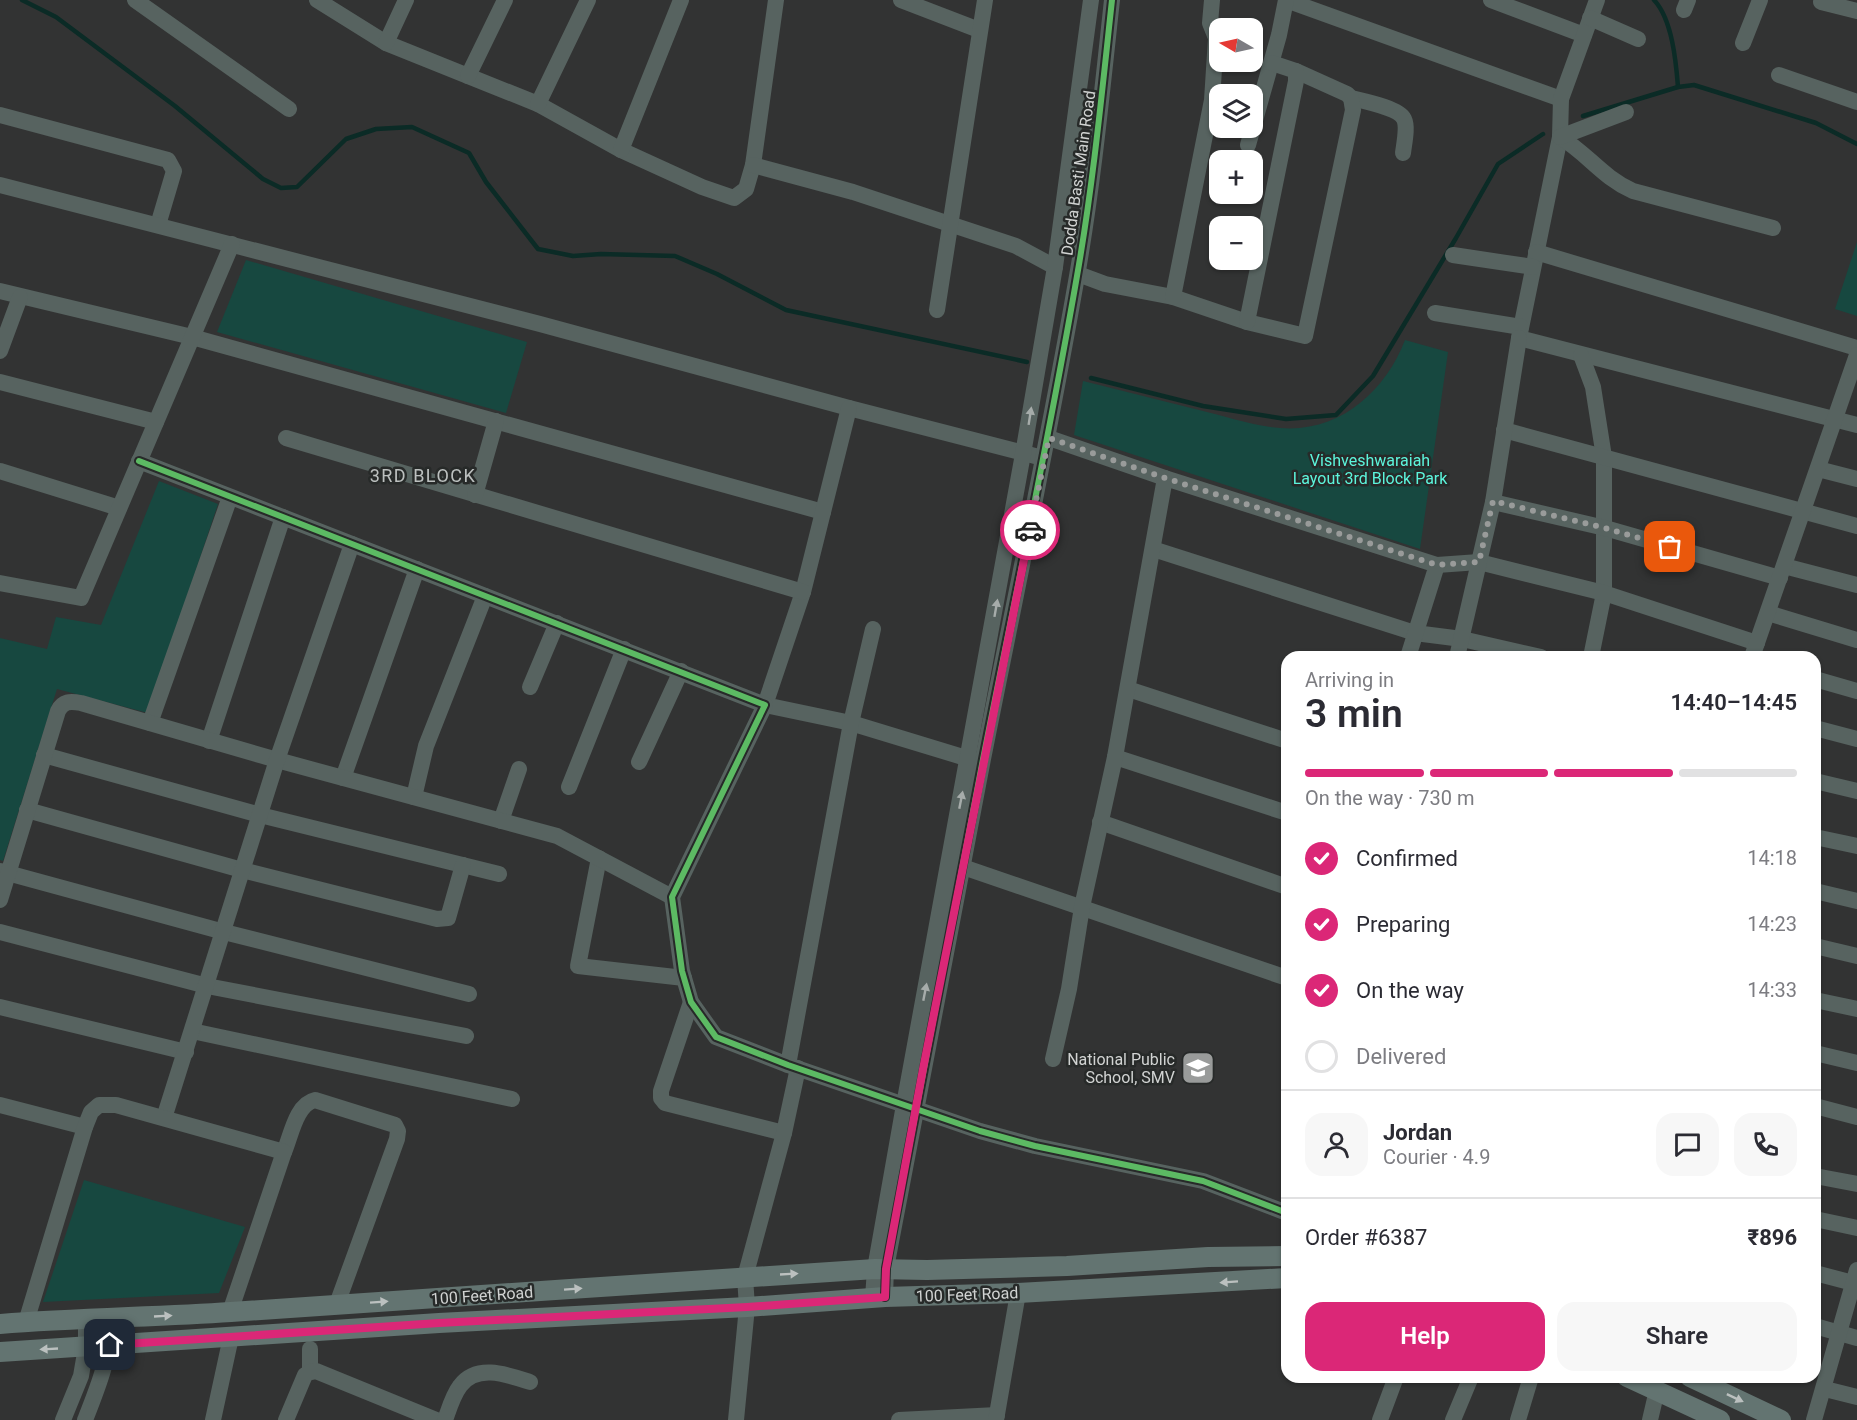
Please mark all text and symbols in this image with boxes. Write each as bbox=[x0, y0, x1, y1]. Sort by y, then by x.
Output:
north arrow bbox=[1209, 18, 1263, 72]
map controls bbox=[1209, 18, 1263, 270]
button: layers bbox=[1209, 84, 1263, 138]
street label: Dodda Basti Main Road bbox=[1058, 89, 1099, 257]
button: + bbox=[1209, 150, 1263, 204]
button: − bbox=[1209, 216, 1263, 270]
one-way arrow bbox=[1026, 407, 1035, 426]
park label: Vishveshwaraiah Layout 3rd Block Park bbox=[1293, 451, 1448, 488]
district label: 3RD BLOCK bbox=[370, 465, 476, 486]
courier bbox=[1000, 500, 1060, 560]
icon: car bbox=[1014, 514, 1047, 547]
pin bbox=[1644, 521, 1695, 572]
icon: bag bbox=[1653, 530, 1686, 563]
one-way arrow bbox=[992, 599, 1001, 618]
text: Arriving in bbox=[1305, 668, 1394, 692]
text: 14:40–14:45 bbox=[1670, 690, 1797, 715]
text: 3 min bbox=[1305, 691, 1403, 737]
text: On the way · 730 m bbox=[1305, 786, 1474, 810]
one-way arrow bbox=[957, 790, 966, 809]
icon: check bbox=[1305, 842, 1338, 875]
text: Confirmed bbox=[1356, 846, 1458, 871]
text: 14:18 bbox=[1747, 846, 1797, 870]
icon: check bbox=[1305, 908, 1338, 941]
text: Preparing bbox=[1356, 912, 1450, 937]
text: 14:23 bbox=[1747, 912, 1797, 936]
icon: check bbox=[1305, 974, 1338, 1007]
text: On the way bbox=[1356, 978, 1464, 1003]
text: 14:33 bbox=[1747, 978, 1797, 1002]
one-way arrow bbox=[921, 982, 930, 1001]
text: Delivered bbox=[1356, 1044, 1446, 1069]
place label: National Public School, SMV bbox=[1067, 1050, 1175, 1087]
school or university icon: National Public School, SMV bbox=[1180, 1050, 1216, 1086]
button: person bbox=[1305, 1113, 1368, 1176]
button: chat bbox=[1656, 1113, 1719, 1176]
button: phone bbox=[1734, 1113, 1797, 1176]
text: Jordan bbox=[1383, 1120, 1452, 1145]
text: Courier · 4.9 bbox=[1383, 1145, 1490, 1169]
text: Order #6387 bbox=[1305, 1225, 1427, 1250]
text: ₹896 bbox=[1748, 1225, 1797, 1250]
one-way arrow bbox=[779, 1269, 798, 1279]
one-way arrow bbox=[1219, 1277, 1238, 1287]
street label: 100 Feet Road bbox=[430, 1282, 534, 1309]
street label: 100 Feet Road bbox=[915, 1283, 1019, 1306]
one-way arrow bbox=[564, 1284, 583, 1293]
one-way arrow bbox=[369, 1297, 388, 1306]
button: Help bbox=[1305, 1302, 1545, 1371]
button: Share bbox=[1557, 1302, 1797, 1371]
one-way arrow bbox=[154, 1311, 173, 1320]
pin bbox=[84, 1319, 135, 1370]
icon: home bbox=[93, 1328, 126, 1361]
one-way arrow bbox=[39, 1345, 58, 1354]
one-way arrow bbox=[1727, 1394, 1744, 1403]

